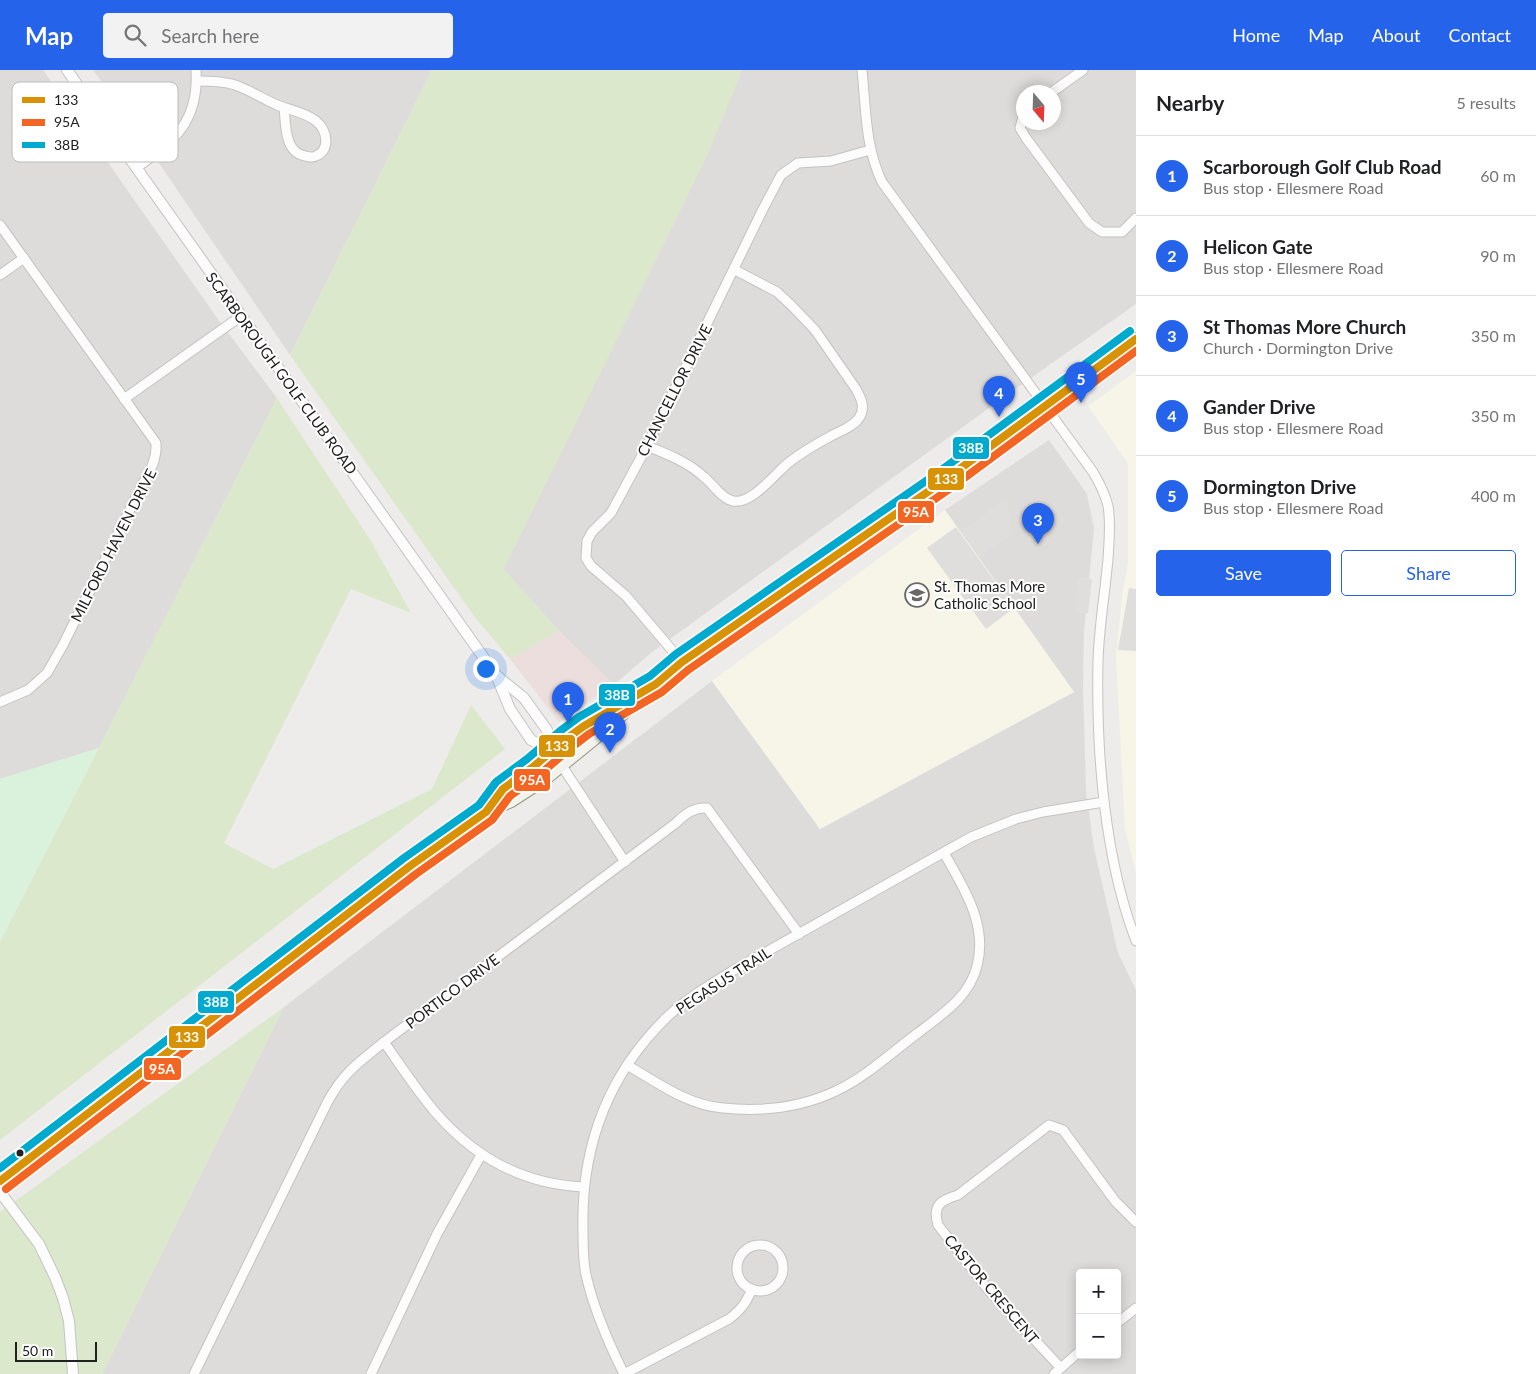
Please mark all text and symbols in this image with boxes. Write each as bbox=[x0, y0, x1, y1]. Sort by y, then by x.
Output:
search box bbox=[103, 13, 453, 58]
text: Map bbox=[25, 21, 73, 50]
icon: search bbox=[121, 21, 149, 49]
text: Search here bbox=[161, 24, 259, 47]
text: Home bbox=[1232, 24, 1280, 46]
text: Map bbox=[1308, 24, 1344, 46]
text: About bbox=[1372, 24, 1421, 46]
text: Contact bbox=[1449, 24, 1511, 46]
legend bbox=[12, 82, 178, 162]
north arrow bbox=[1016, 85, 1061, 130]
text: Nearby bbox=[1156, 90, 1224, 115]
text: 133 bbox=[54, 91, 78, 108]
text: 5 results bbox=[1456, 93, 1516, 112]
text: 95A bbox=[54, 113, 80, 130]
text: 38B bbox=[54, 136, 79, 153]
text: Scarborough Golf Club Road bbox=[1203, 155, 1442, 178]
text: 1 bbox=[1167, 166, 1177, 185]
text: 60 m bbox=[1480, 166, 1516, 185]
text: Bus stop · Ellesmere Road bbox=[1203, 178, 1383, 197]
text: Helicon Gate bbox=[1203, 235, 1313, 258]
text: 2 bbox=[1167, 246, 1177, 265]
text: 90 m bbox=[1480, 246, 1516, 265]
text: Bus stop · Ellesmere Road bbox=[1203, 258, 1383, 277]
street label: SCARBOROUGH GOLF CLUB ROAD bbox=[203, 269, 361, 477]
text: St Thomas More Church bbox=[1203, 315, 1406, 338]
street label: CHANCELLOR DRIVE bbox=[633, 321, 715, 459]
text: 3 bbox=[1167, 326, 1177, 345]
text: 350 m bbox=[1471, 326, 1516, 345]
text: Church · Dormington Drive bbox=[1203, 338, 1393, 357]
pin: 5 bbox=[1065, 362, 1097, 403]
pin: 4 bbox=[983, 376, 1015, 417]
text: Gander Drive bbox=[1203, 395, 1315, 418]
text: 4 bbox=[1167, 406, 1177, 425]
text: 350 m bbox=[1471, 406, 1516, 425]
text: Bus stop · Ellesmere Road bbox=[1203, 418, 1383, 437]
line badge: 38B bbox=[952, 436, 990, 460]
text: 38B bbox=[958, 439, 984, 456]
street label: MILFORD HAVEN DRIVE bbox=[66, 465, 160, 625]
line badge: 133 bbox=[927, 467, 965, 491]
text: 133 bbox=[934, 470, 958, 487]
text: Dormington Drive bbox=[1203, 475, 1356, 498]
text: 5 bbox=[1167, 486, 1177, 505]
text: 400 m bbox=[1471, 486, 1516, 505]
text: Bus stop · Ellesmere Road bbox=[1203, 498, 1383, 517]
line badge: 95A bbox=[897, 500, 935, 524]
text: 95A bbox=[903, 503, 929, 520]
pin: 3 bbox=[1022, 503, 1054, 544]
button: Save bbox=[1156, 550, 1331, 596]
button: Share bbox=[1341, 550, 1516, 596]
place label: St. Thomas More Catholic School bbox=[934, 577, 1045, 612]
school or university icon: St. Thomas More Catholic School bbox=[904, 582, 930, 608]
your location bbox=[473, 656, 499, 682]
pin: 1 bbox=[552, 682, 584, 723]
line badge: 38B bbox=[598, 683, 636, 707]
text: 38B bbox=[604, 686, 630, 703]
pin: 2 bbox=[594, 712, 626, 753]
line badge: 133 bbox=[538, 734, 576, 758]
text: 133 bbox=[545, 737, 569, 754]
line badge: 95A bbox=[513, 768, 551, 792]
text: 95A bbox=[519, 771, 545, 788]
street label: PEGASUS TRAIL bbox=[672, 942, 774, 1017]
street label: PORTICO DRIVE bbox=[402, 950, 502, 1032]
line badge: 38B bbox=[197, 990, 235, 1014]
text: 38B bbox=[203, 993, 229, 1010]
line badge: 133 bbox=[168, 1025, 206, 1049]
text: 133 bbox=[175, 1028, 199, 1045]
line badge: 95A bbox=[143, 1057, 182, 1081]
text: 95A bbox=[149, 1060, 175, 1077]
unlabelled marker bbox=[15, 1148, 25, 1158]
street label: CASTOR CRESCENT bbox=[941, 1231, 1043, 1347]
map controls bbox=[1076, 1269, 1121, 1359]
button: + bbox=[1076, 1269, 1121, 1314]
button: − bbox=[1076, 1314, 1121, 1359]
scale bar bbox=[15, 1339, 98, 1362]
text: 50 m bbox=[22, 1342, 53, 1359]

